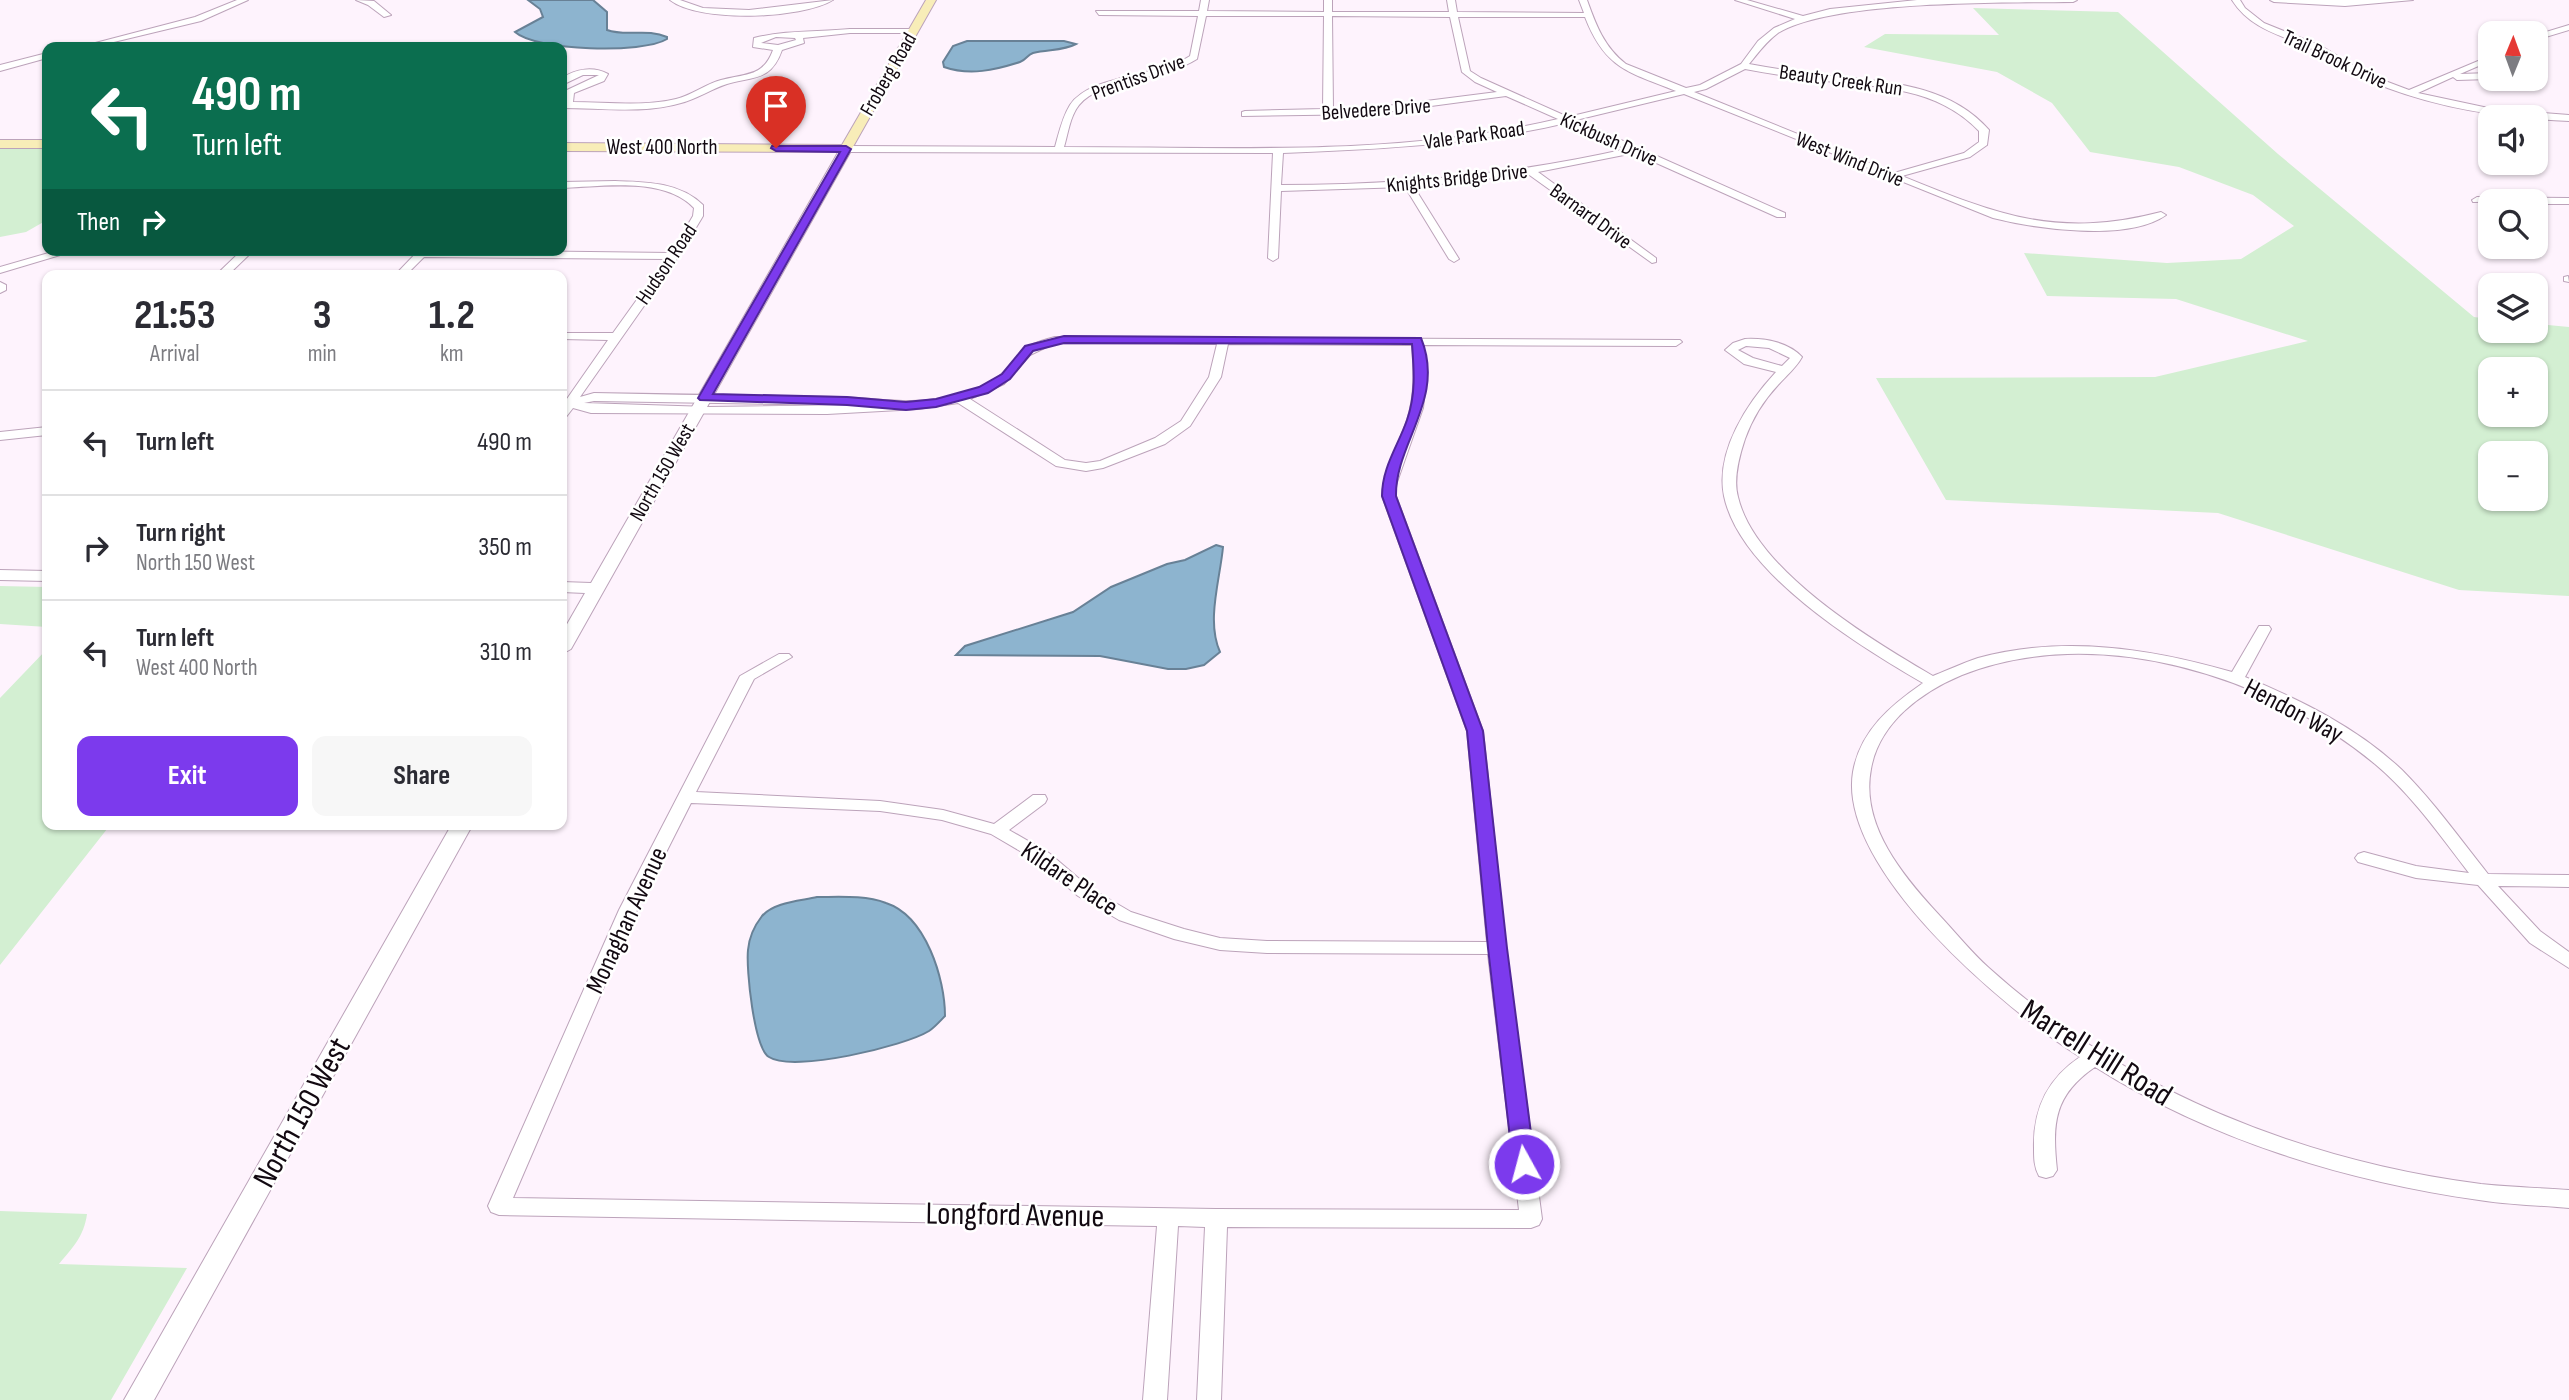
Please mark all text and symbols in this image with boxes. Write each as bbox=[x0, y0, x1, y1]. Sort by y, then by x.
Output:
north arrow bbox=[2478, 21, 2548, 91]
map controls bbox=[2478, 21, 2548, 511]
street label: Trail Brook Drive bbox=[2279, 24, 2391, 95]
street label: Froberg Road bbox=[855, 28, 922, 120]
street label: Prentiss Drive bbox=[1088, 49, 1188, 106]
street label: Beauty Creek Run bbox=[1778, 59, 1904, 102]
text: 490 m bbox=[192, 66, 302, 125]
icon: left bbox=[77, 70, 168, 161]
pin bbox=[746, 76, 806, 148]
icon: arrive bbox=[757, 87, 795, 125]
street label: Belvedere Drive bbox=[1321, 93, 1431, 126]
button: sound bbox=[2478, 105, 2548, 175]
street label: Kickbush Drive bbox=[1556, 107, 1661, 172]
street label: Vale Park Road bbox=[1422, 116, 1526, 155]
text: Turn left bbox=[192, 126, 282, 165]
street label: West Wind Drive bbox=[1792, 126, 1908, 192]
street label: West 400 North bbox=[607, 135, 718, 160]
street label: Knights Bridge Drive bbox=[1385, 159, 1529, 198]
street label: Barnard Drive bbox=[1545, 178, 1637, 254]
button: search bbox=[2478, 189, 2548, 259]
icon: right bbox=[134, 203, 172, 241]
text: Then bbox=[77, 207, 120, 238]
street label: Hudson Road bbox=[630, 219, 702, 309]
button: layers bbox=[2478, 273, 2548, 343]
text: 21:53 bbox=[134, 290, 216, 341]
text: 3 bbox=[313, 290, 332, 341]
text: 1.2 bbox=[429, 290, 475, 341]
text: Arrival bbox=[150, 340, 200, 368]
text: min bbox=[308, 340, 337, 368]
text: km bbox=[440, 340, 464, 368]
button: + bbox=[2478, 357, 2548, 427]
street label: North 150 West bbox=[624, 419, 700, 526]
icon: left bbox=[77, 424, 115, 462]
text: Turn left bbox=[136, 427, 214, 458]
text: 490 m bbox=[477, 427, 532, 458]
button: − bbox=[2478, 441, 2548, 511]
text: Turn right bbox=[136, 518, 225, 549]
icon: right bbox=[77, 529, 115, 567]
text: 350 m bbox=[478, 532, 532, 563]
text: North 150 West bbox=[136, 549, 255, 577]
text: Turn left bbox=[136, 623, 214, 654]
icon: left bbox=[77, 634, 115, 672]
text: 310 m bbox=[480, 637, 532, 668]
text: West 400 North bbox=[136, 654, 258, 682]
street label: Hendon Way bbox=[2238, 672, 2348, 750]
button: Exit bbox=[77, 736, 298, 816]
button: Share bbox=[312, 736, 532, 816]
street label: Kildare Place bbox=[1015, 835, 1124, 923]
street label: Monaghan Avenue bbox=[580, 843, 675, 999]
street label: Marrell Hill Road bbox=[2013, 991, 2179, 1115]
street label: North 150 West bbox=[245, 1031, 359, 1195]
position arrow bbox=[1487, 1127, 1561, 1201]
street label: Longford Avenue bbox=[925, 1194, 1105, 1237]

